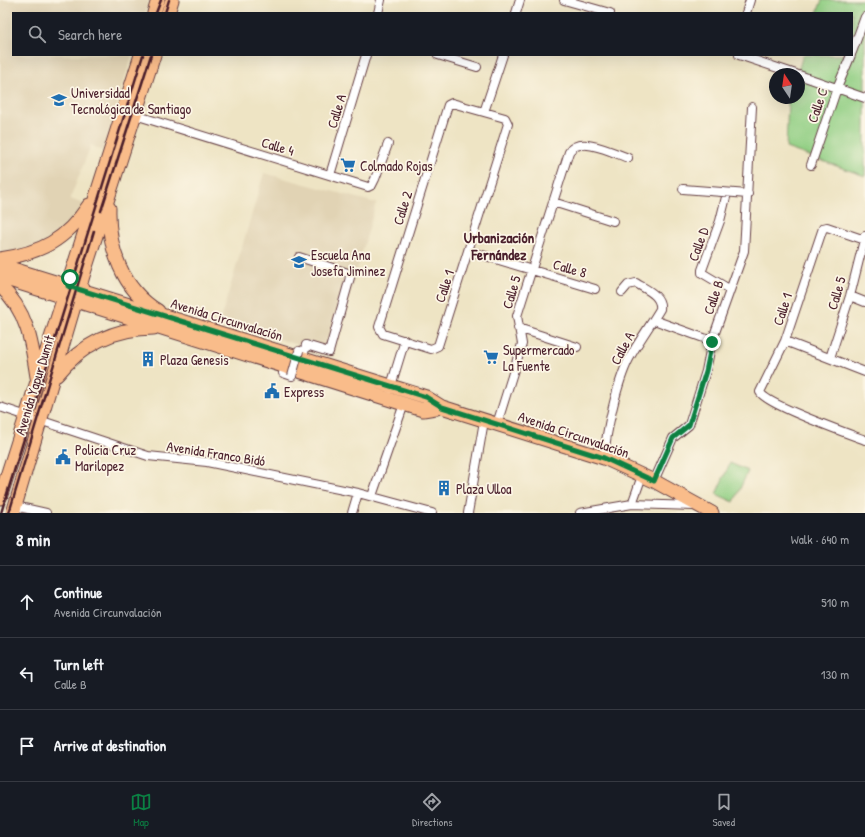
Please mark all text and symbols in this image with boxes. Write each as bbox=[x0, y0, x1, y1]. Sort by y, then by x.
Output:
search box bbox=[12, 12, 853, 56]
icon: search bbox=[26, 23, 48, 45]
text: Search here bbox=[58, 24, 122, 45]
north arrow bbox=[769, 68, 805, 104]
place label: Universidad Tecnológica de Santiago bbox=[71, 83, 192, 119]
street label: Calle C bbox=[802, 85, 832, 125]
school or university icon: Universidad Tecnológica de Santiago bbox=[50, 91, 68, 109]
street label: Calle A bbox=[322, 91, 350, 130]
street label: Calle 4 bbox=[259, 132, 297, 160]
supermarket icon: Colmado Rojas bbox=[339, 156, 357, 174]
place label: Colmado Rojas bbox=[360, 156, 433, 176]
street label: Calle 2 bbox=[388, 188, 416, 227]
street label: Calle D bbox=[683, 224, 713, 264]
district label: Urbanización Fernández bbox=[464, 227, 534, 265]
place label: Escuela Ana Josefa Jiminez bbox=[311, 245, 385, 280]
school or university icon: Escuela Ana Josefa Jiminez bbox=[290, 253, 308, 271]
street label: Calle 8 bbox=[551, 254, 589, 282]
street label: Calle 1 bbox=[430, 267, 458, 305]
route start bbox=[61, 269, 79, 287]
street label: Calle 5 bbox=[497, 273, 525, 311]
street label: Calle 5 bbox=[822, 274, 850, 312]
street label: Calle B bbox=[698, 277, 728, 317]
street label: Calle 1 bbox=[768, 290, 796, 328]
street label: Avenida Circunvalación bbox=[169, 293, 285, 345]
street label: Calle A bbox=[605, 328, 639, 368]
street label: Avenida Yapur Dumit bbox=[10, 333, 59, 437]
route end bbox=[703, 333, 721, 351]
place label: Supermercado La Fuente bbox=[503, 340, 575, 375]
supermarket icon: Supermercado La Fuente bbox=[482, 348, 500, 366]
building icon: Plaza Genesis bbox=[139, 350, 157, 368]
place label: Plaza Genesis bbox=[160, 350, 229, 369]
public building icon: Express bbox=[263, 382, 281, 400]
place label: Express bbox=[284, 382, 324, 402]
street label: Avenida Circunvalación bbox=[516, 406, 632, 462]
street label: Avenida Franco Bidó bbox=[165, 436, 267, 470]
place label: Policia Cruz Marilopez bbox=[75, 440, 136, 476]
public building icon: Policia Cruz Marilopez bbox=[54, 448, 72, 466]
building icon: Plaza Ulloa bbox=[435, 479, 453, 497]
place label: Plaza Ulloa bbox=[456, 479, 512, 498]
text: 8 min bbox=[16, 528, 50, 551]
text: Walk · 640 m bbox=[791, 530, 849, 548]
text: Continue bbox=[54, 582, 102, 603]
icon: ahead bbox=[16, 591, 38, 613]
text: 510 m bbox=[821, 593, 849, 611]
text: Avenida Circunvalación bbox=[54, 603, 162, 621]
text: Turn left bbox=[54, 654, 104, 675]
icon: left bbox=[16, 663, 38, 685]
text: 130 m bbox=[821, 665, 849, 683]
text: Calle B bbox=[54, 675, 87, 693]
icon: arrive bbox=[16, 735, 38, 757]
text: Arrive at destination bbox=[54, 735, 166, 756]
tab: Map bbox=[130, 791, 152, 829]
tab: Directions bbox=[412, 791, 453, 829]
tab: Saved bbox=[713, 791, 735, 829]

